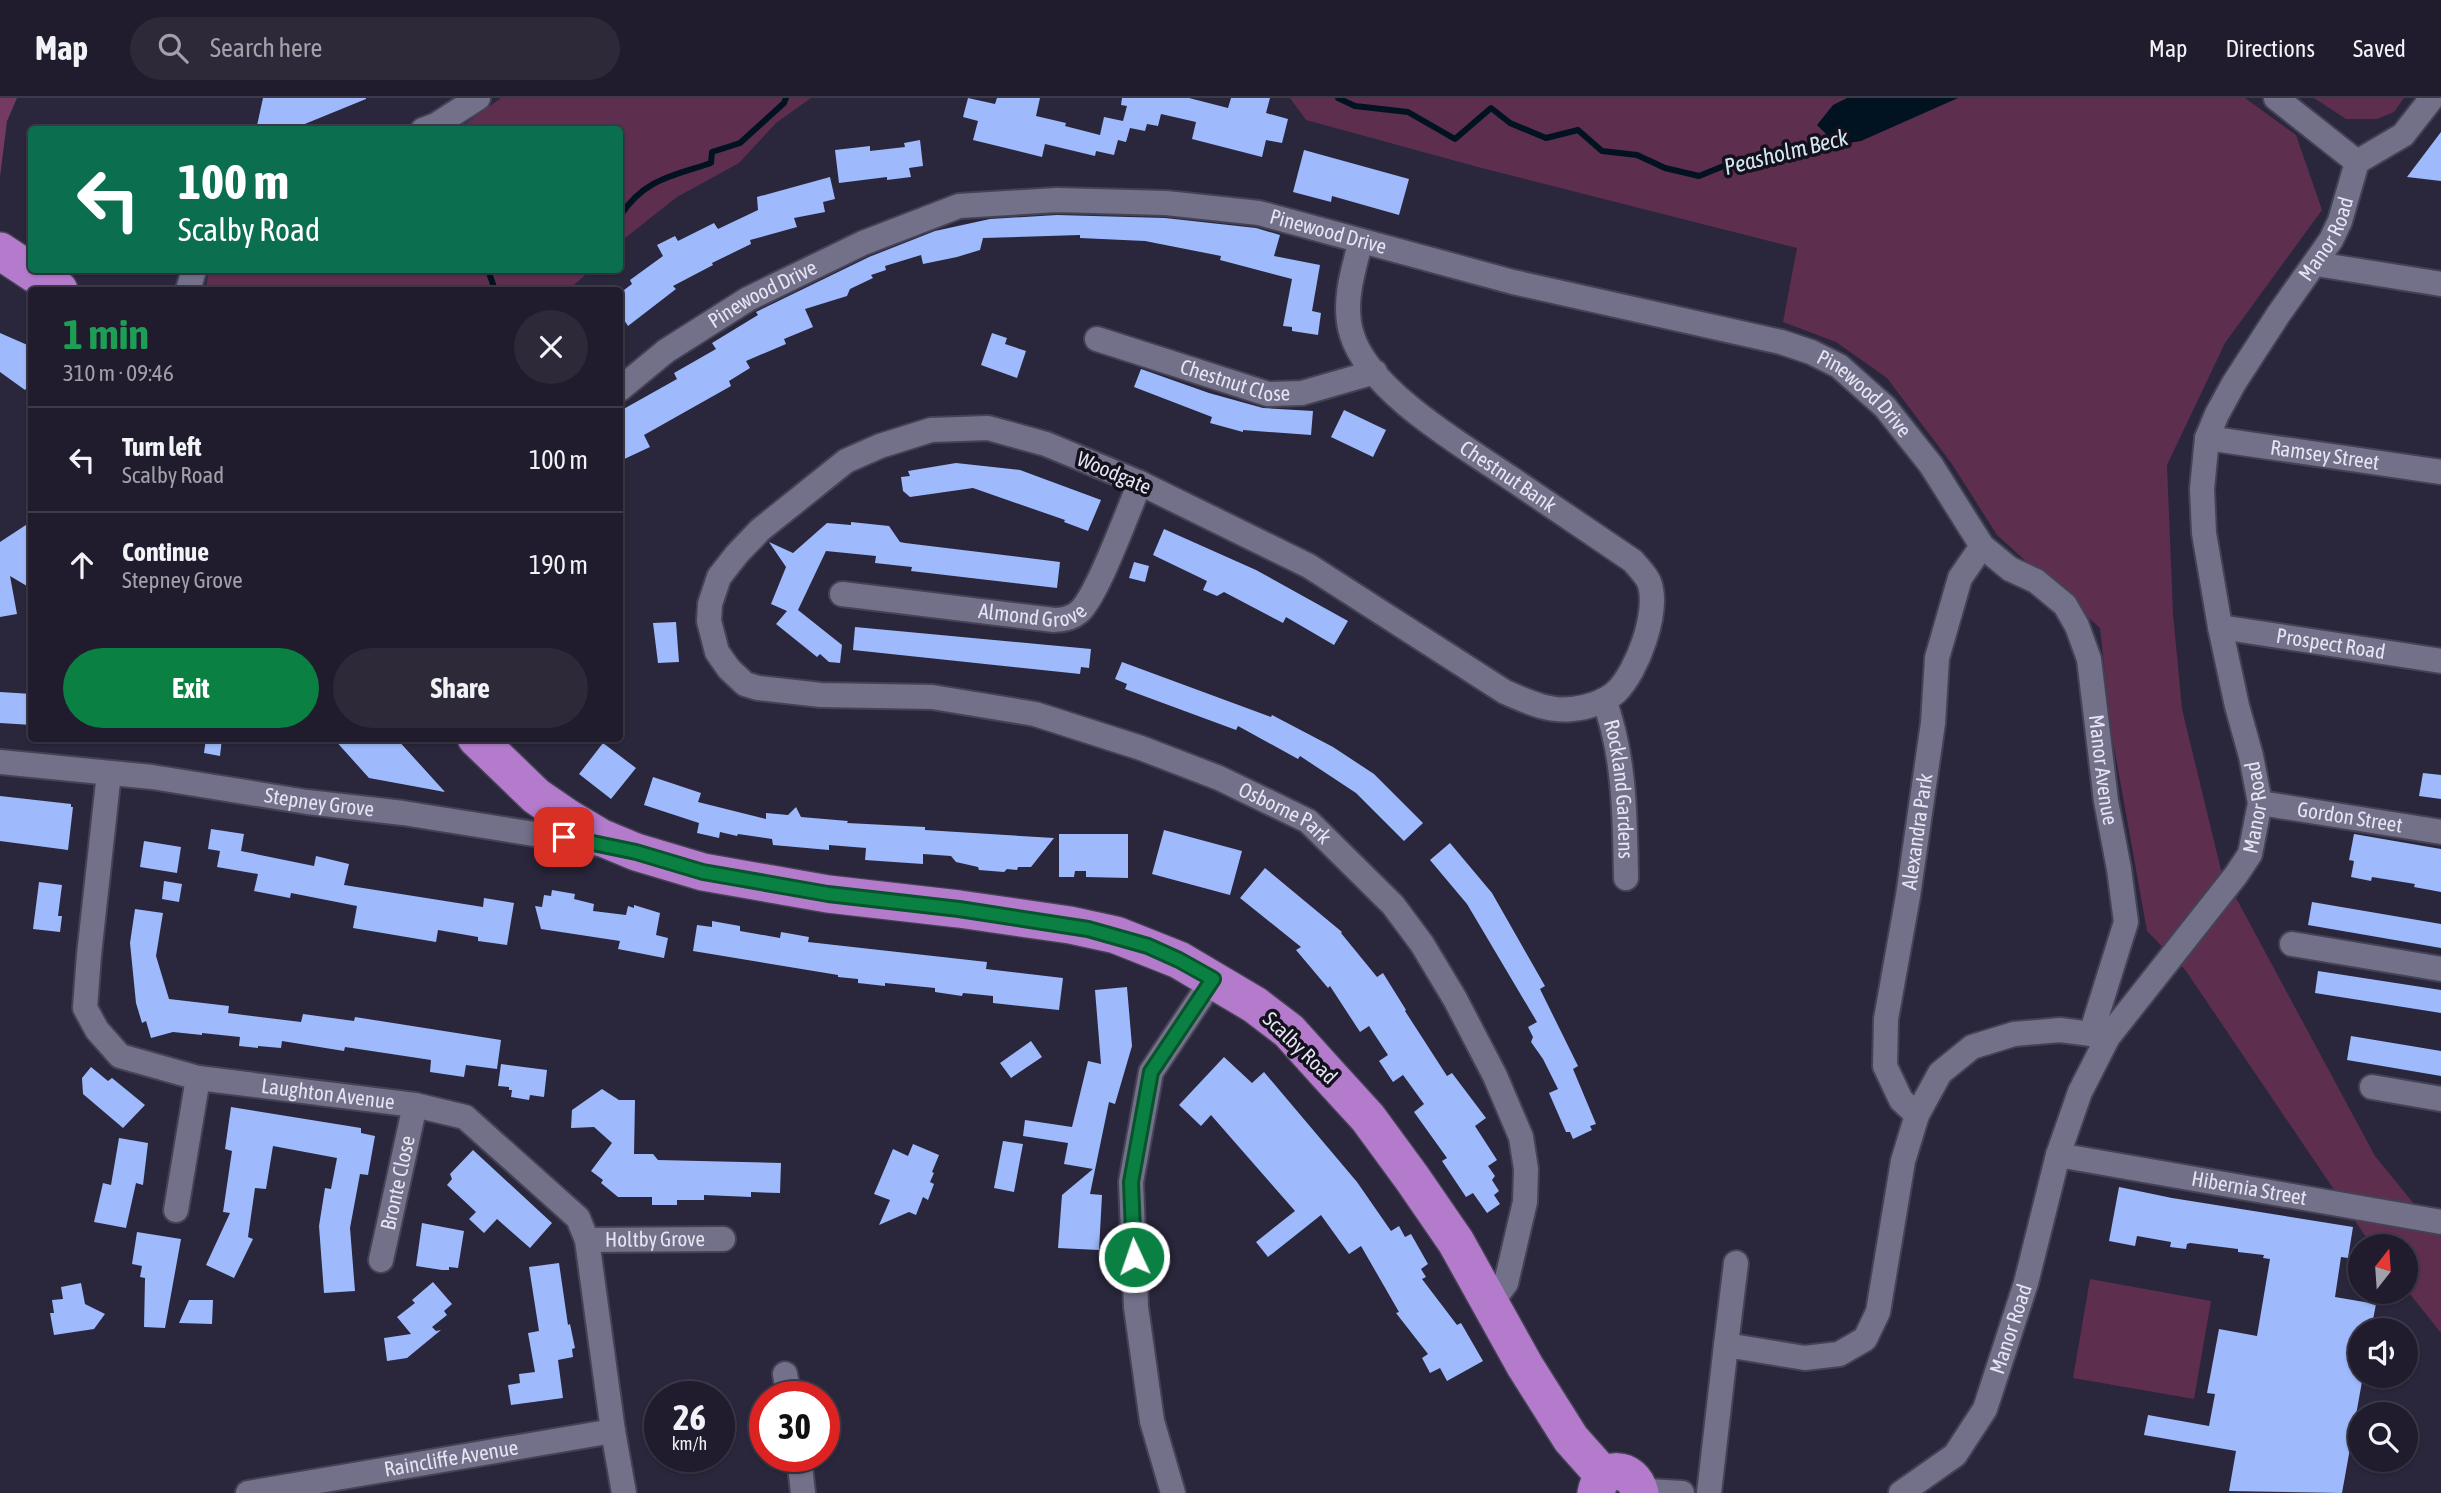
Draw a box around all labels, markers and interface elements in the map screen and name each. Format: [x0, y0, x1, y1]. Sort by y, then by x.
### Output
search box [130, 17, 620, 80]
text: Map [35, 29, 88, 67]
icon: search [154, 29, 192, 67]
text: Search here [210, 33, 322, 63]
text: Map [2149, 35, 2187, 62]
text: Directions [2225, 35, 2315, 62]
text: Saved [2353, 35, 2406, 62]
water label: Peasholm Beck [1721, 124, 1852, 180]
text: 100 m [178, 153, 289, 209]
icon: left [63, 154, 154, 245]
street label: Manor Road [2293, 194, 2357, 285]
street label: Pinewood Drive [1267, 204, 1389, 258]
text: Scalby Road [178, 211, 320, 248]
street label: Pinewood Drive [703, 254, 820, 332]
text: 1 min [63, 310, 149, 358]
button: close [514, 310, 588, 384]
street label: Pinewood Drive [1813, 344, 1917, 441]
street label: Chestnut Close [1178, 354, 1290, 405]
text: 310 m · 09:46 [63, 360, 174, 386]
text: Turn left [122, 432, 202, 462]
street label: Ramsey Street [2269, 434, 2381, 474]
street label: Chestnut Bank [1456, 435, 1561, 517]
icon: left [63, 441, 101, 479]
text: 100 m [529, 445, 588, 475]
street label: Woodgate [1074, 446, 1155, 498]
text: Scalby Road [122, 462, 224, 488]
text: Continue [122, 537, 209, 567]
icon: ahead [63, 546, 101, 584]
text: 190 m [529, 550, 588, 580]
text: Stepney Grove [122, 567, 243, 593]
street label: Almond Grove [977, 598, 1091, 631]
street label: Prospect Road [2275, 623, 2387, 663]
button: Exit [63, 648, 319, 728]
button: Share [333, 648, 588, 728]
street label: Manor Avenue [2085, 713, 2123, 827]
street label: Rockland Gardens [1600, 717, 1639, 859]
street label: Manor Road [2237, 760, 2271, 855]
street label: Alexandra Park [1896, 772, 1937, 891]
street label: Osborne Park [1235, 776, 1337, 848]
street label: Stepney Grove [263, 782, 375, 821]
street label: Gordon Street [2296, 796, 2404, 837]
pin [534, 807, 594, 867]
icon: arrive [545, 818, 583, 856]
street label: Scalby Road [1259, 1006, 1343, 1088]
street label: Laughton Avenue [260, 1073, 396, 1113]
street label: Bronte Close [375, 1133, 419, 1232]
street label: Hibernia Street [2190, 1166, 2309, 1209]
position arrow [1097, 1220, 1171, 1294]
street label: Holtby Grove [605, 1226, 705, 1251]
north arrow [2348, 1234, 2418, 1304]
map controls [2348, 1234, 2418, 1472]
street label: Manor Road [1984, 1281, 2036, 1377]
button: sound [2348, 1318, 2418, 1388]
speed limit sign: 30 [749, 1381, 840, 1472]
text: 26 [673, 1397, 706, 1437]
button: search [2348, 1402, 2418, 1472]
text: km/h [672, 1433, 707, 1454]
street label: Raincliffe Avenue [382, 1434, 520, 1481]

